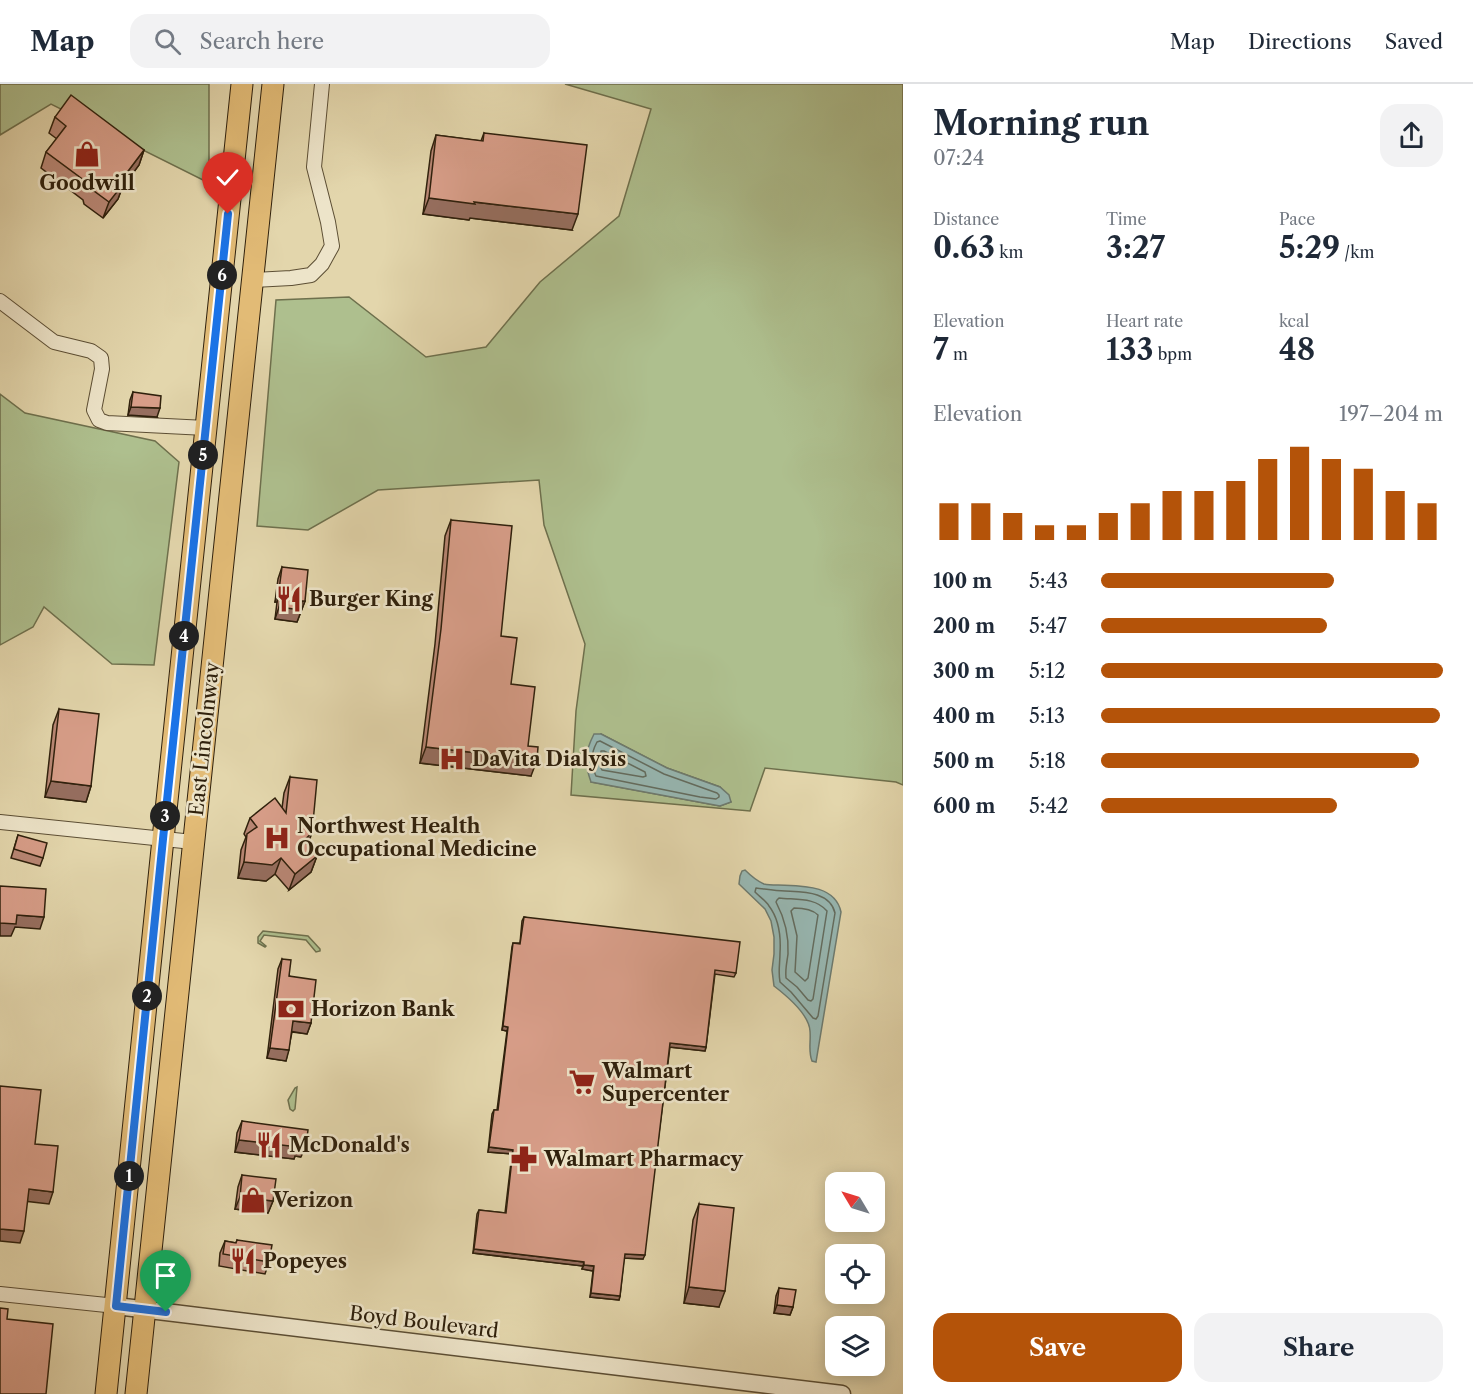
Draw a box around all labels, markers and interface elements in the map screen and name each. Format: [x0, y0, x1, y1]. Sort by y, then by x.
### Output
search box [130, 14, 550, 68]
text: Map [30, 24, 94, 58]
icon: search [151, 25, 184, 58]
text: Search here [199, 28, 324, 55]
text: Map [1170, 29, 1215, 54]
text: Directions [1248, 29, 1352, 54]
text: Saved [1385, 29, 1443, 54]
text: Morning run [933, 103, 1149, 144]
button: share [1380, 104, 1443, 167]
shop icon: Goodwill [72, 139, 102, 169]
text: 07:24 [933, 146, 984, 170]
pin [202, 152, 253, 214]
icon: check [211, 161, 244, 194]
place label: Goodwill [39, 171, 135, 195]
text: Distance [933, 209, 999, 229]
text: Time [1106, 209, 1146, 229]
text: Pace [1279, 209, 1315, 229]
text: 0.63 [933, 229, 995, 266]
text: 3:27 [1106, 229, 1165, 266]
text: 5:29 [1279, 229, 1340, 266]
text: km [995, 242, 1023, 262]
text: /km [1340, 242, 1374, 262]
pin: 6 [207, 260, 237, 290]
text: 6 [217, 265, 227, 285]
text: Elevation [933, 311, 1004, 331]
text: Heart rate [1106, 311, 1183, 331]
text: kcal [1279, 311, 1309, 331]
text: 7 [933, 331, 949, 368]
text: 133 [1106, 331, 1153, 368]
text: 48 [1279, 331, 1315, 368]
text: m [949, 344, 968, 364]
text: bpm [1153, 344, 1192, 364]
text: Elevation [933, 402, 1022, 426]
text: 197–204 m [1339, 402, 1443, 426]
pin: 5 [188, 440, 218, 470]
text: 5 [199, 445, 207, 465]
text: 100 m [933, 569, 992, 593]
text: 5:43 [1029, 569, 1068, 593]
restaurant icon: Burger King [274, 584, 304, 614]
place label: Burger King [309, 587, 434, 611]
text: 200 m [933, 614, 995, 638]
text: 5:47 [1029, 614, 1067, 638]
pin: 4 [169, 621, 199, 651]
text: 4 [179, 626, 189, 646]
text: 300 m [933, 659, 995, 683]
text: 5:12 [1029, 659, 1065, 683]
street label: East Lincolnway [184, 660, 224, 817]
text: 400 m [933, 704, 995, 728]
text: 5:13 [1029, 704, 1065, 728]
hospital icon: DaVita Dialysis [437, 744, 467, 774]
place label: DaVita Dialysis [472, 747, 626, 771]
text: 500 m [933, 749, 994, 773]
text: 5:18 [1029, 749, 1066, 773]
text: 600 m [933, 794, 995, 818]
text: 5:42 [1029, 794, 1069, 818]
pin: 3 [150, 801, 180, 831]
text: 3 [160, 806, 170, 826]
place label: Northwest Health Occupational Medicine [297, 814, 537, 861]
hospital icon: Northwest Health Occupational Medicine [262, 823, 292, 853]
pin: 2 [132, 981, 162, 1011]
text: 2 [142, 986, 152, 1006]
bank icon: Horizon Bank [276, 994, 306, 1024]
place label: Horizon Bank [311, 997, 455, 1021]
place label: Walmart Supercenter [601, 1059, 730, 1106]
supermarket icon: Walmart Supercenter [567, 1067, 597, 1097]
restaurant icon: McDonald's [254, 1130, 284, 1160]
place label: McDonald's [289, 1133, 410, 1157]
pharmacy icon: Walmart Pharmacy [509, 1144, 539, 1174]
place label: Walmart Pharmacy [543, 1147, 743, 1171]
pin: 1 [114, 1161, 144, 1191]
text: 1 [125, 1166, 133, 1186]
north arrow [825, 1172, 885, 1232]
map controls [825, 1172, 885, 1376]
shop icon: Verizon [238, 1185, 268, 1215]
place label: Verizon [272, 1188, 353, 1212]
button: locate [825, 1244, 885, 1304]
restaurant icon: Popeyes [228, 1246, 258, 1276]
place label: Popeyes [263, 1249, 347, 1273]
pin [140, 1250, 191, 1312]
icon: arrive [149, 1259, 182, 1292]
street label: Boyd Boulevard [348, 1301, 500, 1343]
button: Save [933, 1313, 1182, 1382]
button: Share [1194, 1313, 1443, 1382]
button: layers [825, 1316, 885, 1376]

